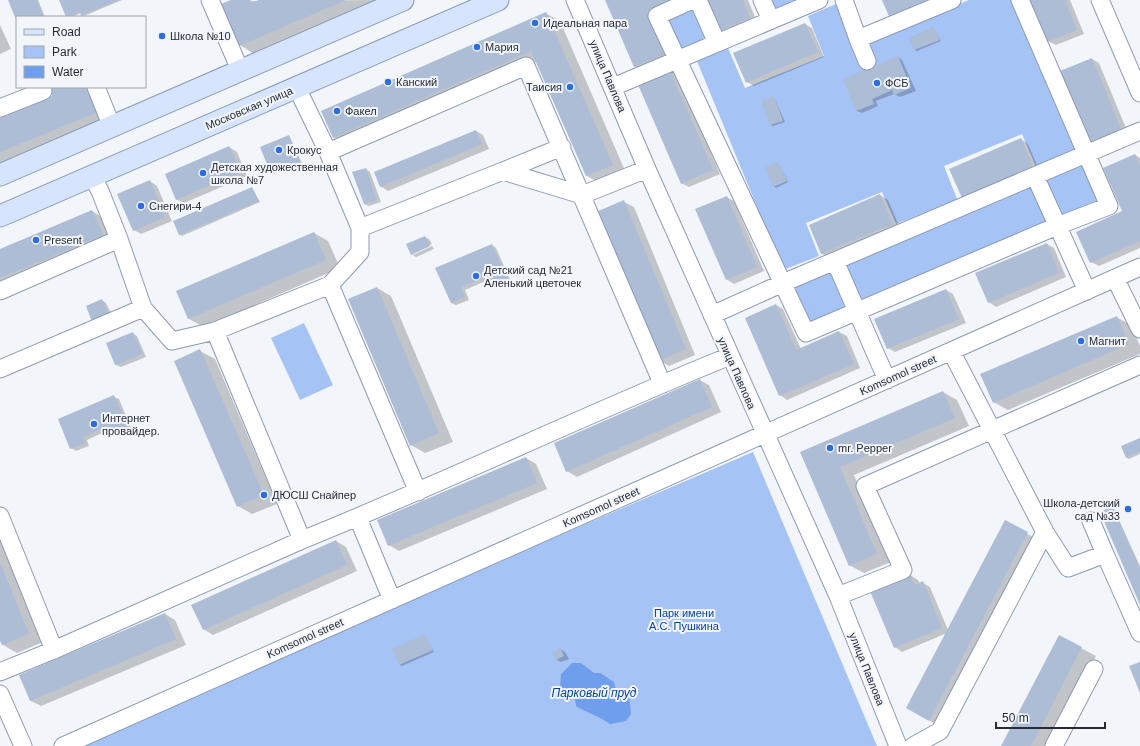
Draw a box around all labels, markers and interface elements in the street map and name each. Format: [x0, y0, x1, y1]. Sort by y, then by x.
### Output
legend [16, 16, 146, 88]
place label: Идеальная пара [543, 17, 628, 29]
marker: Идеальная пара [530, 18, 540, 28]
text: Road [52, 25, 81, 39]
place label: Школа №10 [170, 30, 231, 42]
marker: Школа №10 [157, 31, 167, 41]
street label: улица Павлова [587, 38, 629, 115]
place label: Мария [485, 41, 519, 53]
marker: Мария [472, 42, 482, 52]
text: Park [52, 45, 78, 59]
text: Water [52, 65, 84, 79]
place label: Канский [396, 76, 437, 88]
marker: Канский [383, 77, 393, 87]
place label: ФСБ [885, 77, 909, 89]
marker: ФСБ [872, 78, 882, 88]
place label: Таисия [526, 81, 562, 93]
marker: Таисия [565, 82, 575, 92]
street label: Московская улица [204, 84, 295, 132]
place label: Факел [345, 105, 377, 117]
marker: Факел [332, 106, 342, 116]
place label: Крокус [287, 144, 322, 156]
marker: Крокус [274, 145, 284, 155]
place label: Детская художественная школа №7 [211, 161, 338, 186]
marker: Детская художественная школа №7 [198, 168, 208, 178]
place label: Снегири-4 [149, 200, 201, 212]
marker: Снегири-4 [136, 201, 146, 211]
place label: Present [44, 234, 82, 246]
marker: Present [31, 235, 41, 245]
place label: Детский сад №21 Аленький цветочек [484, 264, 581, 289]
marker: Детский сад №21 Аленький цветочек [471, 271, 481, 281]
street label: улица Павлова [716, 335, 759, 412]
place label: Магнит [1089, 335, 1126, 347]
marker: Магнит [1076, 336, 1086, 346]
street label: Komsomol street [858, 353, 938, 397]
place label: Интернет провайдер. [102, 412, 160, 437]
marker: Интернет провайдер. [89, 419, 99, 429]
place label: mr. Pepper [838, 442, 892, 454]
marker: mr. Pepper [825, 443, 835, 453]
street label: Komsomol street [561, 485, 641, 529]
place label: ДЮСШ Снайпер [272, 489, 356, 501]
marker: ДЮСШ Снайпер [259, 490, 269, 500]
place label: Школа-детский сад №33 [1043, 497, 1120, 522]
marker: Школа-детский сад №33 [1123, 504, 1133, 514]
park label: Парк имени А.С. Пушкина [649, 607, 720, 632]
street label: Komsomol street [265, 616, 345, 660]
street label: улица Павлова [847, 631, 887, 708]
water label: Парковый пруд [552, 686, 637, 700]
scale bar [996, 704, 1105, 730]
text: 50 m [1002, 711, 1029, 725]

